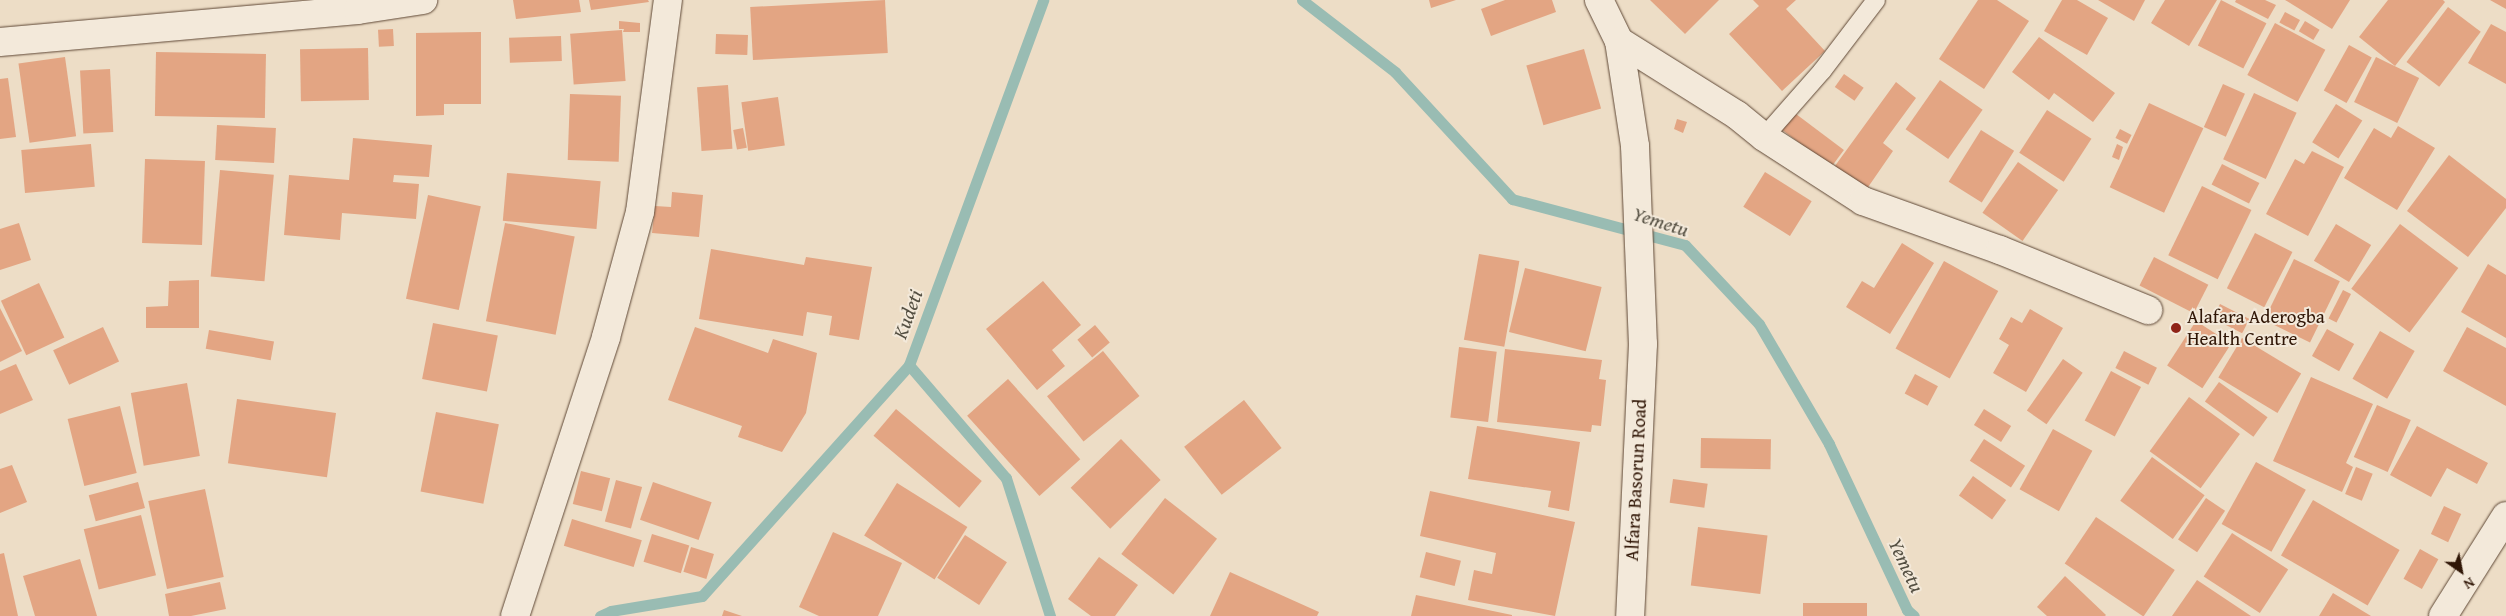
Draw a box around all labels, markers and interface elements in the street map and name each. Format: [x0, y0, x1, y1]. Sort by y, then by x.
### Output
water label: Yemetu [1630, 201, 1692, 241]
water label: Kudeti [887, 286, 927, 342]
place label: Alafara Aderogba Health Centre [2187, 306, 2325, 350]
marker: Alafara Aderogba Health Centre [2169, 321, 2183, 335]
street label: Alfara Basorun Road [1620, 398, 1652, 562]
water label: Yemetu [1884, 534, 1930, 596]
north arrow [2436, 546, 2486, 596]
text: N [2460, 573, 2479, 595]

